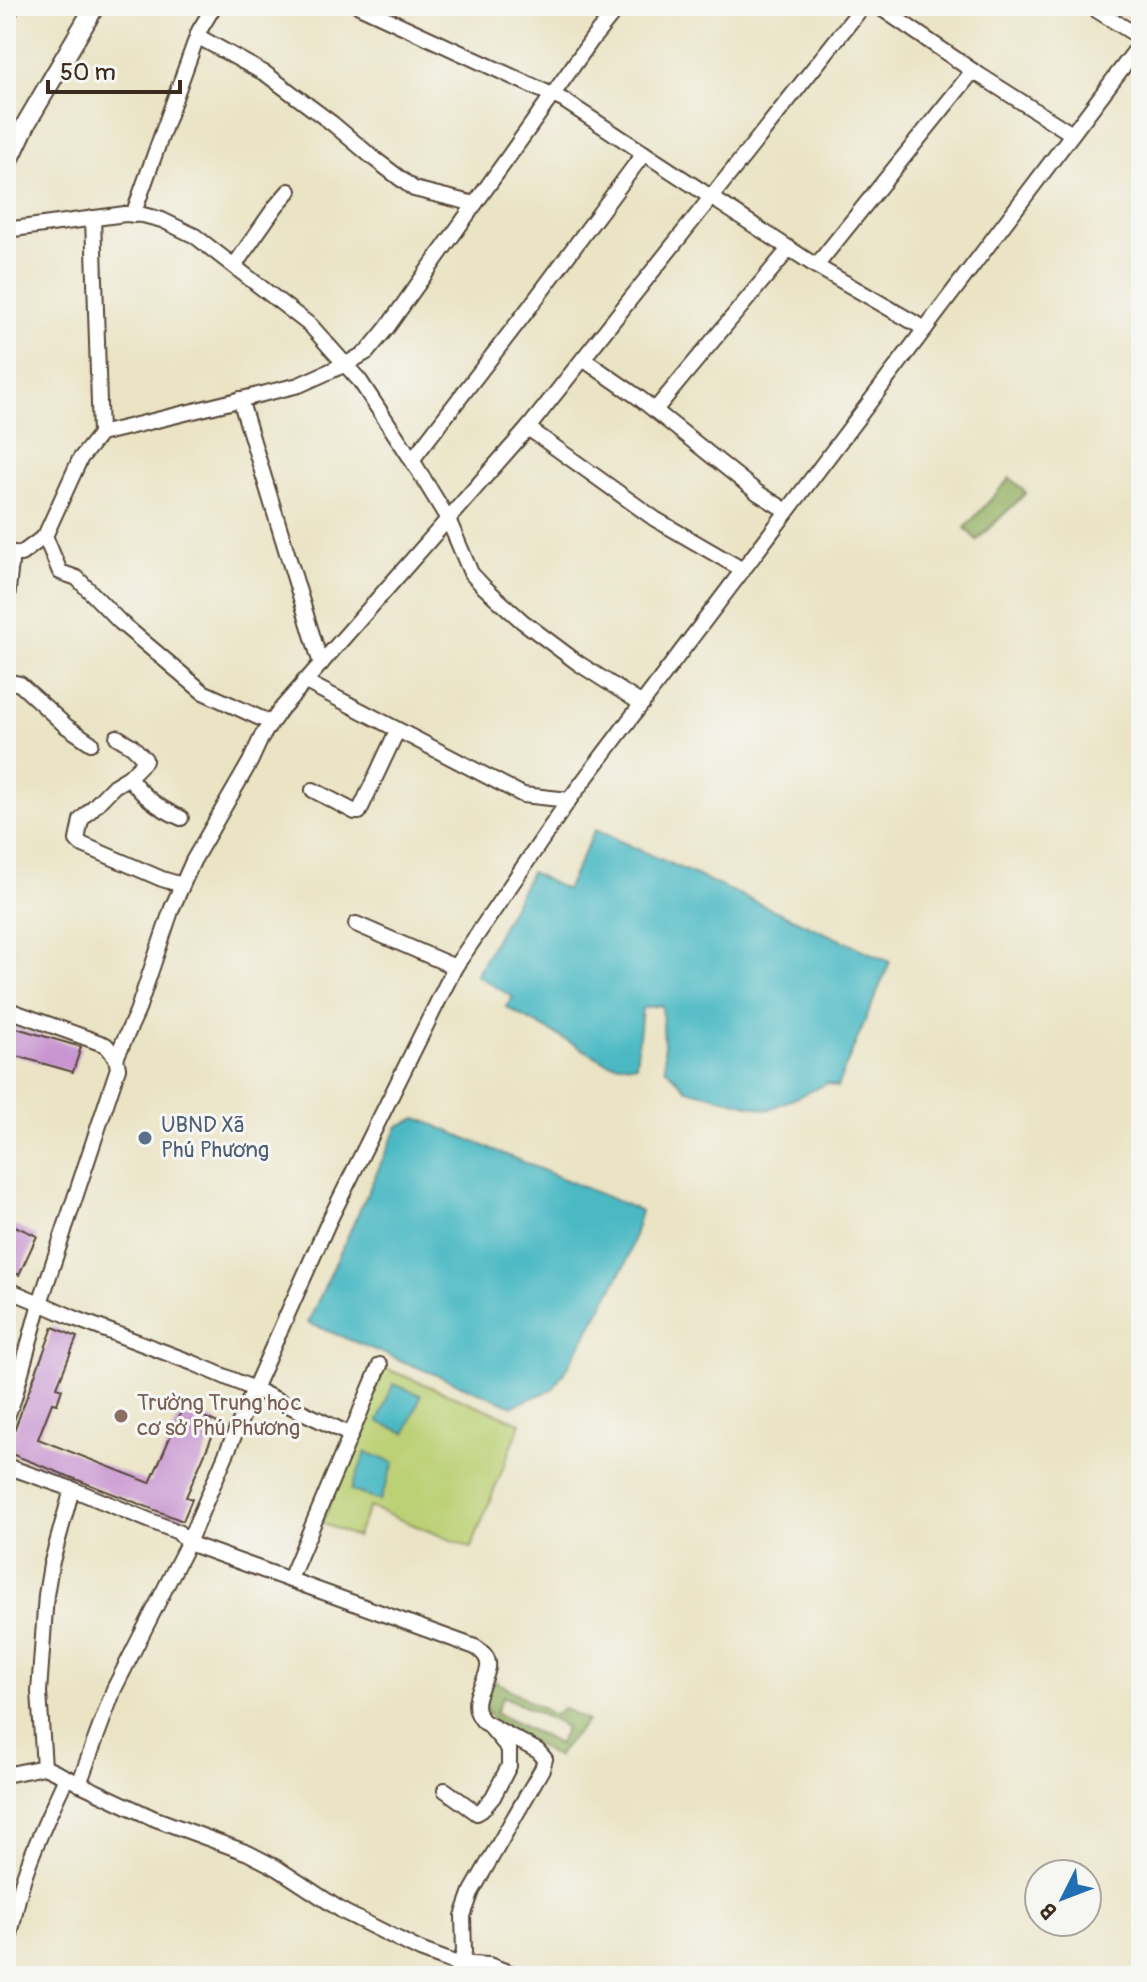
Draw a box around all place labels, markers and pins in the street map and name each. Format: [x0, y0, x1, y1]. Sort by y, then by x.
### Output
place label: UBND Xã Phú Phương [161, 1111, 269, 1164]
marker: UBND Xã Phú Phương [136, 1129, 154, 1147]
place label: Trường Trung học cơ sở Phú Phương [137, 1389, 302, 1442]
marker: Trường Trung học cơ sở Phú Phương [112, 1407, 130, 1425]

